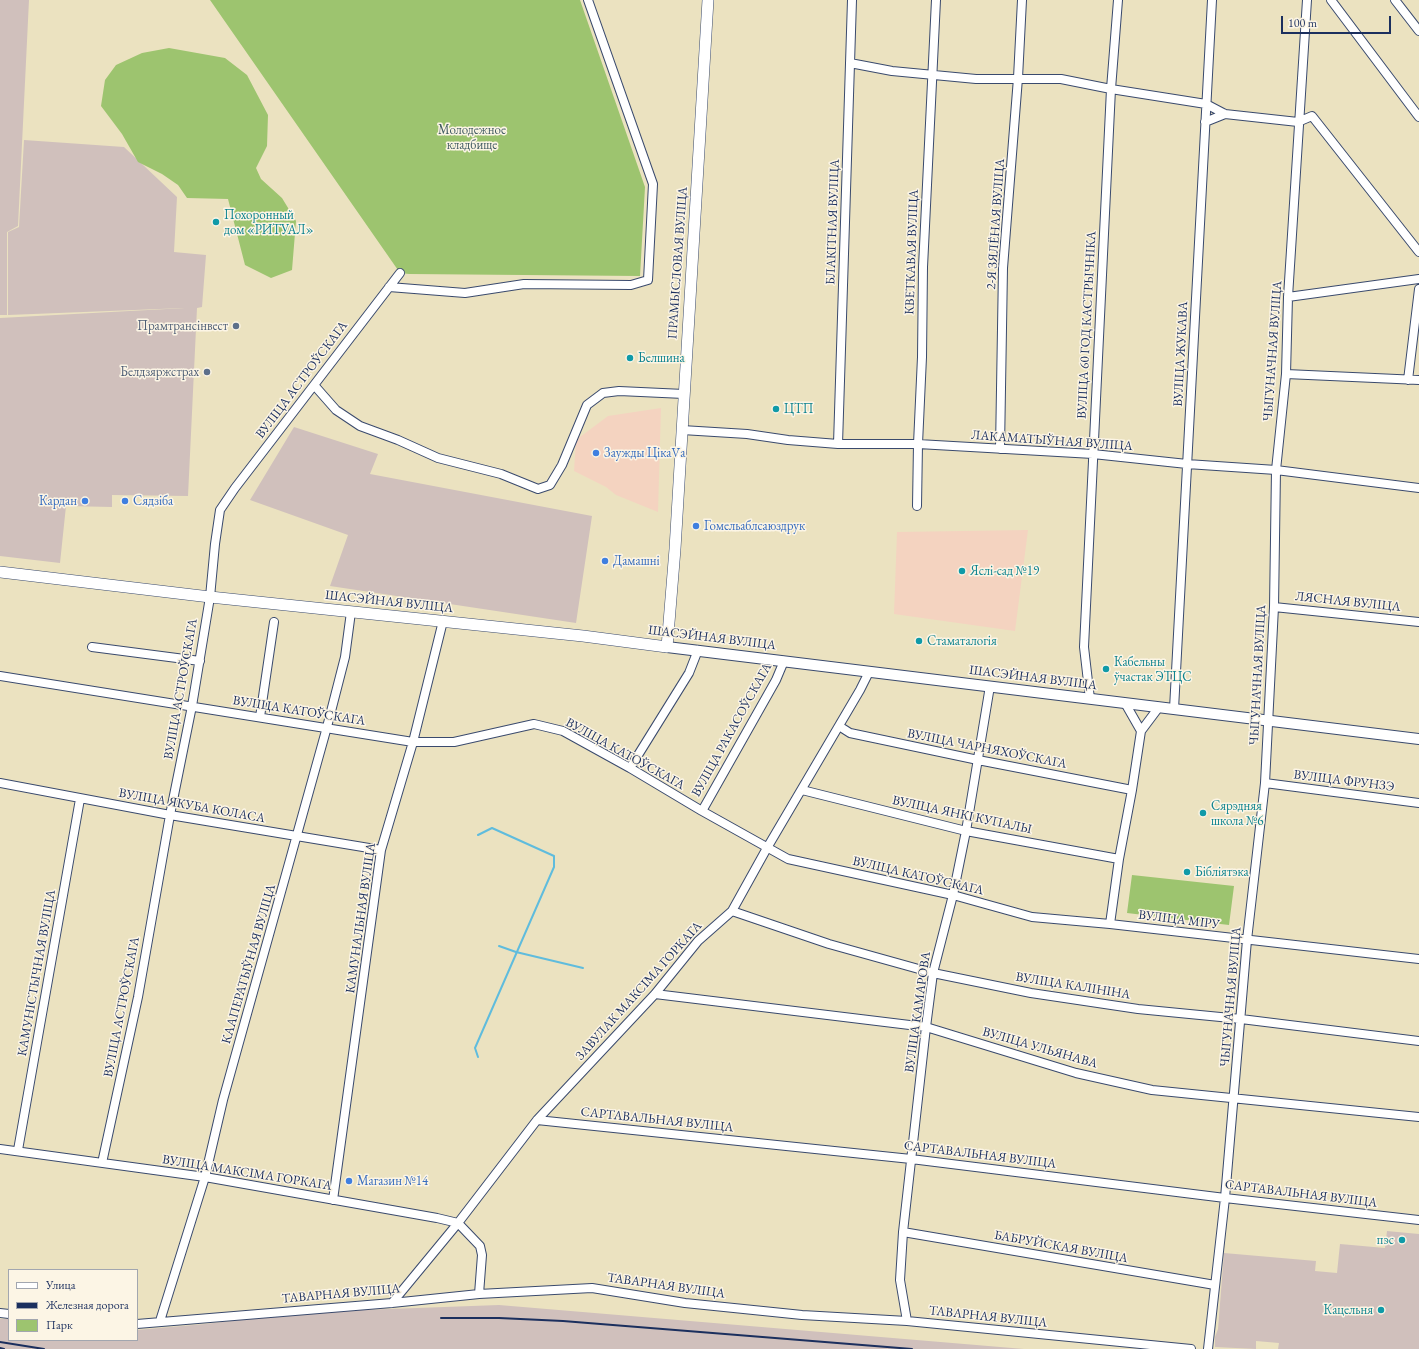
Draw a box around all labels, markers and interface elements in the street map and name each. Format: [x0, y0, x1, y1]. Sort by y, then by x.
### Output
scale bar [1283, 8, 1393, 34]
text: 100 m [1288, 15, 1317, 31]
park label: Молодежное кладбище [438, 122, 506, 153]
street label: 2-Я ЗЯЛЁНАЯ ВУЛІЦА [984, 158, 1008, 290]
street label: БЛАКІТНАЯ ВУЛІЦА [823, 159, 843, 285]
street label: ПРАМЫСЛОВАЯ ВУЛІЦА [665, 186, 691, 340]
street label: КВЕТКАВАЯ ВУЛІЦА [902, 189, 922, 315]
place label: Похоронный дом «РИТУАЛ» [224, 207, 314, 238]
marker: Похоронный дом «РИТУАЛ» [211, 217, 221, 227]
street label: ВУЛІЦА 60 ГОД КАСТРЫЧНІКА [1074, 231, 1100, 419]
street label: ЧЫГУНАЧНАЯ ВУЛІЦА [1260, 280, 1286, 422]
street label: ВУЛІЦА ЖУКАВА [1170, 301, 1192, 407]
place label: Прамтрансінвест [137, 318, 228, 334]
street label: ВУЛІЦА АСТРОЎСКАГА [253, 318, 351, 442]
marker: Прамтрансінвест [231, 321, 241, 331]
place label: Белшина [638, 350, 685, 366]
marker: Белшина [625, 353, 635, 363]
place label: Белдзяржстрах [120, 364, 199, 380]
marker: Белдзяржстрах [202, 367, 212, 377]
place label: ЦТП [784, 401, 814, 417]
marker: ЦТП [771, 404, 781, 414]
street label: ЛАКАМАТЫЎНАЯ ВУЛІЦА [971, 428, 1133, 454]
place label: Заужды ЦікаVа [604, 445, 685, 461]
marker: Заужды ЦікаVа [591, 448, 601, 458]
place label: Кардан [39, 493, 77, 509]
place label: Сядзіба [133, 493, 173, 509]
marker: Кардан [80, 496, 90, 506]
marker: Сядзіба [120, 496, 130, 506]
place label: Гомельаблсаюздрук [704, 518, 805, 534]
marker: Гомельаблсаюздрук [691, 521, 701, 531]
place label: Дамашні [613, 553, 660, 569]
marker: Дамашні [600, 556, 610, 566]
place label: Яслі-сад №19 [970, 563, 1039, 579]
marker: Яслі-сад №19 [957, 566, 967, 576]
street label: ШАСЭЙНАЯ ВУЛІЦА [324, 588, 454, 616]
street label: ЛЯСНАЯ ВУЛІЦА [1295, 589, 1401, 615]
street label: ЧЫГУНАЧНАЯ ВУЛІЦА [1247, 604, 1269, 746]
street label: ВУЛІЦА АСТРОЎСКАГА [161, 617, 201, 761]
street label: ШАСЭЙНАЯ ВУЛІЦА [647, 622, 777, 654]
place label: Стаматалогія [927, 633, 997, 649]
marker: Стаматалогія [914, 636, 924, 646]
place label: Кабельны ўчастак ЭТЦС [1114, 654, 1192, 685]
street label: ВУЛІЦА РАКАСОЎСКАГА [689, 660, 775, 800]
street label: ШАСЭЙНАЯ ВУЛІЦА [968, 662, 1098, 694]
marker: Кабельны ўчастак ЭТЦС [1101, 664, 1111, 674]
street label: ВУЛІЦА КАТОЎСКАГА [232, 693, 366, 729]
street label: ВУЛІЦА КАТОЎСКАГА [563, 715, 687, 793]
street label: ВУЛІЦА ЧАРНЯХОЎСКАГА [906, 726, 1068, 772]
street label: ВУЛІЦА ФРУНЗЭ [1293, 767, 1395, 795]
street label: ВУЛІЦА ЯКУБА КОЛАСА [118, 785, 266, 827]
street label: ВУЛІЦА ЯНКІ КУПАЛЫ [891, 793, 1033, 837]
place label: Сярэдняя школа №6 [1211, 798, 1264, 829]
marker: Сярэдняя школа №6 [1198, 808, 1208, 818]
street label: КАМУНАЛЬНАЯ ВУЛІЦА [343, 842, 379, 994]
street label: ВУЛІЦА КАТОЎСКАГА [851, 853, 985, 899]
place label: Бібліятэка [1195, 864, 1249, 880]
marker: Бібліятэка [1182, 867, 1192, 877]
street label: КААПЕРАТЫЎНАЯ ВУЛІЦА [219, 882, 279, 1046]
street label: КАМУНІСТЫЧНАЯ ВУЛІЦА [15, 888, 59, 1058]
street label: ВУЛІЦА МІРУ [1137, 907, 1221, 933]
street label: ЗАВУЛАК МАКСІМА ГОРКАГА [573, 918, 705, 1064]
street label: ЧЫГУНАЧНАЯ ВУЛІЦА [1217, 926, 1245, 1068]
street label: ВУЛІЦА АСТРОЎСКАГА [101, 935, 143, 1079]
street label: ВУЛІЦА КАМАРОВА [902, 950, 934, 1074]
street label: ВУЛІЦА КАЛІНІНА [1015, 969, 1131, 1003]
street label: ВУЛІЦА УЛЬЯНАВА [981, 1024, 1099, 1072]
street label: САРТАВАЛЬНАЯ ВУЛІЦА [580, 1104, 734, 1136]
street label: САРТАВАЛЬНАЯ ВУЛІЦА [903, 1138, 1057, 1172]
street label: ВУЛІЦА МАКСІМА ГОРКАГА [161, 1152, 333, 1194]
place label: Магазин №14 [357, 1173, 428, 1189]
marker: Магазин №14 [344, 1176, 354, 1186]
street label: САРТАВАЛЬНАЯ ВУЛІЦА [1224, 1177, 1378, 1211]
street label: БАБРУЙСКАЯ ВУЛІЦА [993, 1228, 1129, 1266]
place label: пэс [1377, 1232, 1394, 1248]
marker: пэс [1397, 1235, 1407, 1245]
legend [8, 1269, 138, 1341]
street label: ТАВАРНАЯ ВУЛІЦА [606, 1270, 726, 1302]
text: Улица [46, 1277, 76, 1293]
street label: ТАВАРНАЯ ВУЛІЦА [281, 1281, 401, 1307]
text: Железная дорога [46, 1297, 129, 1313]
place label: Кацельня [1324, 1302, 1373, 1318]
street label: ТАВАРНАЯ ВУЛІЦА [928, 1303, 1048, 1331]
marker: Кацельня [1376, 1305, 1386, 1315]
text: Парк [46, 1317, 73, 1333]

